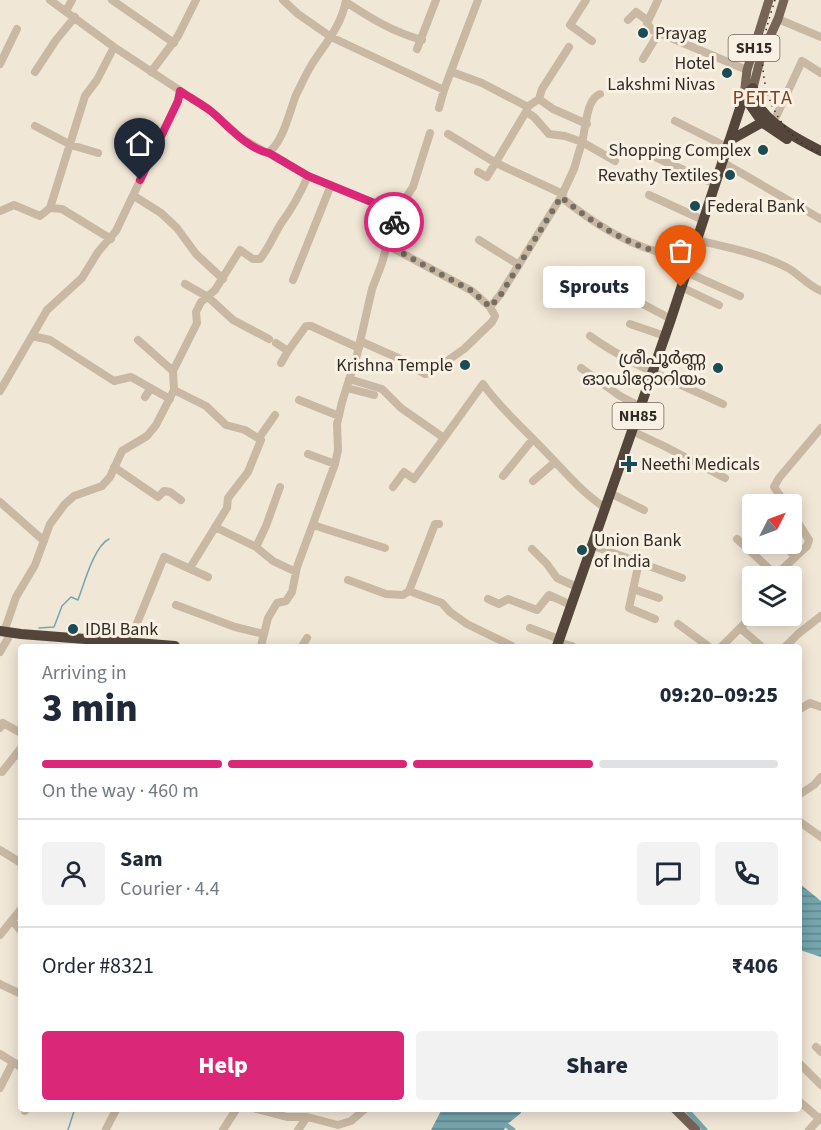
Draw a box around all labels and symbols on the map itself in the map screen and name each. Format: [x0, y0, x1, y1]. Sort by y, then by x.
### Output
place label: Prayag [655, 21, 706, 46]
marker: Prayag [636, 26, 650, 40]
road number: SH15 [728, 35, 780, 61]
place label: Hotel Lakshmi Nivas [607, 51, 715, 97]
marker: Hotel Lakshmi Nivas [720, 66, 734, 80]
district label: PETTA [733, 84, 793, 112]
pin [114, 118, 165, 180]
place label: Shopping Complex [609, 138, 751, 163]
marker: Shopping Complex [756, 143, 770, 157]
place label: Revathy Textiles [598, 163, 718, 188]
marker: Revathy Textiles [723, 168, 737, 182]
courier [364, 192, 424, 252]
place label: Federal Bank [707, 194, 805, 219]
marker: Federal Bank [688, 199, 702, 213]
pin [655, 225, 706, 287]
callout: Sprouts [543, 266, 645, 308]
place label: ശ്രീപൂർണ്ണ ഓഡിറ്റോറിയം [582, 346, 706, 392]
place label: Krishna Temple [336, 353, 453, 378]
marker: Krishna Temple [458, 358, 472, 372]
marker: ശ്രീപൂർണ്ണ ഓഡിറ്റോറിയം [711, 361, 725, 375]
road number: NH85 [612, 403, 664, 429]
place label: Neethi Medicals [641, 452, 760, 477]
marker: Neethi Medicals [622, 457, 636, 471]
north arrow [742, 494, 802, 554]
place label: Union Bank of India [594, 528, 682, 574]
marker: Union Bank of India [575, 543, 589, 557]
place label: IDBI Bank [85, 617, 158, 642]
marker: IDBI Bank [66, 622, 80, 636]

